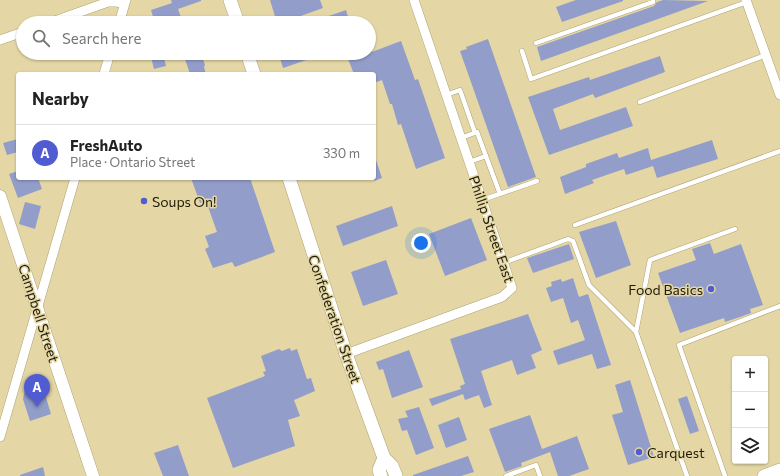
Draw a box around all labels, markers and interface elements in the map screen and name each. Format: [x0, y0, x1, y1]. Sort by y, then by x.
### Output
search box [16, 16, 376, 60]
icon: search [30, 27, 52, 49]
text: Search here [62, 29, 141, 47]
text: Nearby [32, 88, 89, 109]
text: FreshAuto [70, 136, 143, 154]
text: A [40, 145, 50, 161]
text: 330 m [323, 145, 360, 161]
text: Place · Ontario Street [70, 154, 195, 170]
street label: Phillip Street East [466, 173, 518, 285]
place label: Soups On! [152, 193, 216, 210]
marker: Soups On! [139, 196, 149, 206]
your location [411, 233, 431, 253]
street label: Confederation Street [305, 253, 365, 386]
street label: Campbell Street [15, 262, 63, 365]
place label: Food Basics [628, 281, 703, 298]
marker: Food Basics [706, 284, 716, 294]
map controls [732, 356, 768, 464]
button: + [732, 356, 768, 392]
pin: A [24, 374, 50, 407]
button: − [732, 392, 768, 428]
button: layers [732, 428, 768, 464]
place label: Carquest [647, 444, 705, 461]
marker: Carquest [634, 447, 644, 457]

